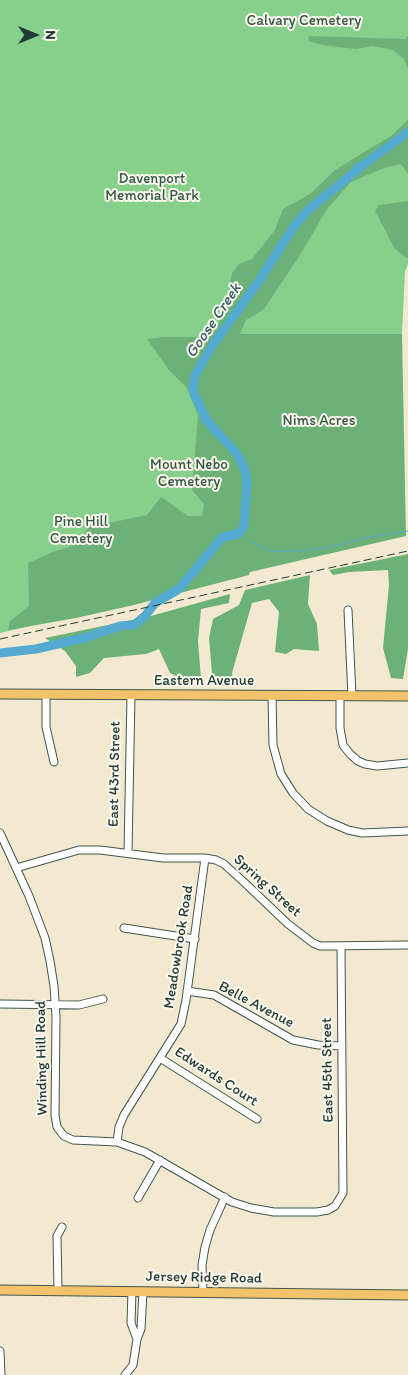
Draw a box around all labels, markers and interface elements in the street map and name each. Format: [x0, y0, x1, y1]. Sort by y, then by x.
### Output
north arrow [10, 10, 60, 60]
park label: Calvary Cemetery [247, 12, 361, 30]
text: N [42, 30, 59, 40]
park label: Davenport Memorial Park [105, 170, 199, 205]
water label: Goose Creek [182, 280, 246, 362]
park label: Nims Acres [283, 412, 355, 430]
park label: Mount Nebo Cemetery [150, 456, 228, 491]
park label: Pine Hill Cemetery [50, 513, 112, 548]
street label: Eastern Avenue [154, 672, 254, 690]
street label: East 43rd Street [105, 721, 125, 827]
street label: Spring Street [229, 851, 305, 921]
street label: Meadowbrook Road [160, 884, 198, 1010]
street label: Belle Avenue [215, 978, 297, 1032]
street label: Winding Hill Road [32, 1000, 52, 1116]
street label: East 45th Street [318, 1017, 338, 1123]
street label: Edwards Court [171, 1043, 261, 1111]
street label: Jersey Ridge Road [146, 1268, 262, 1288]

